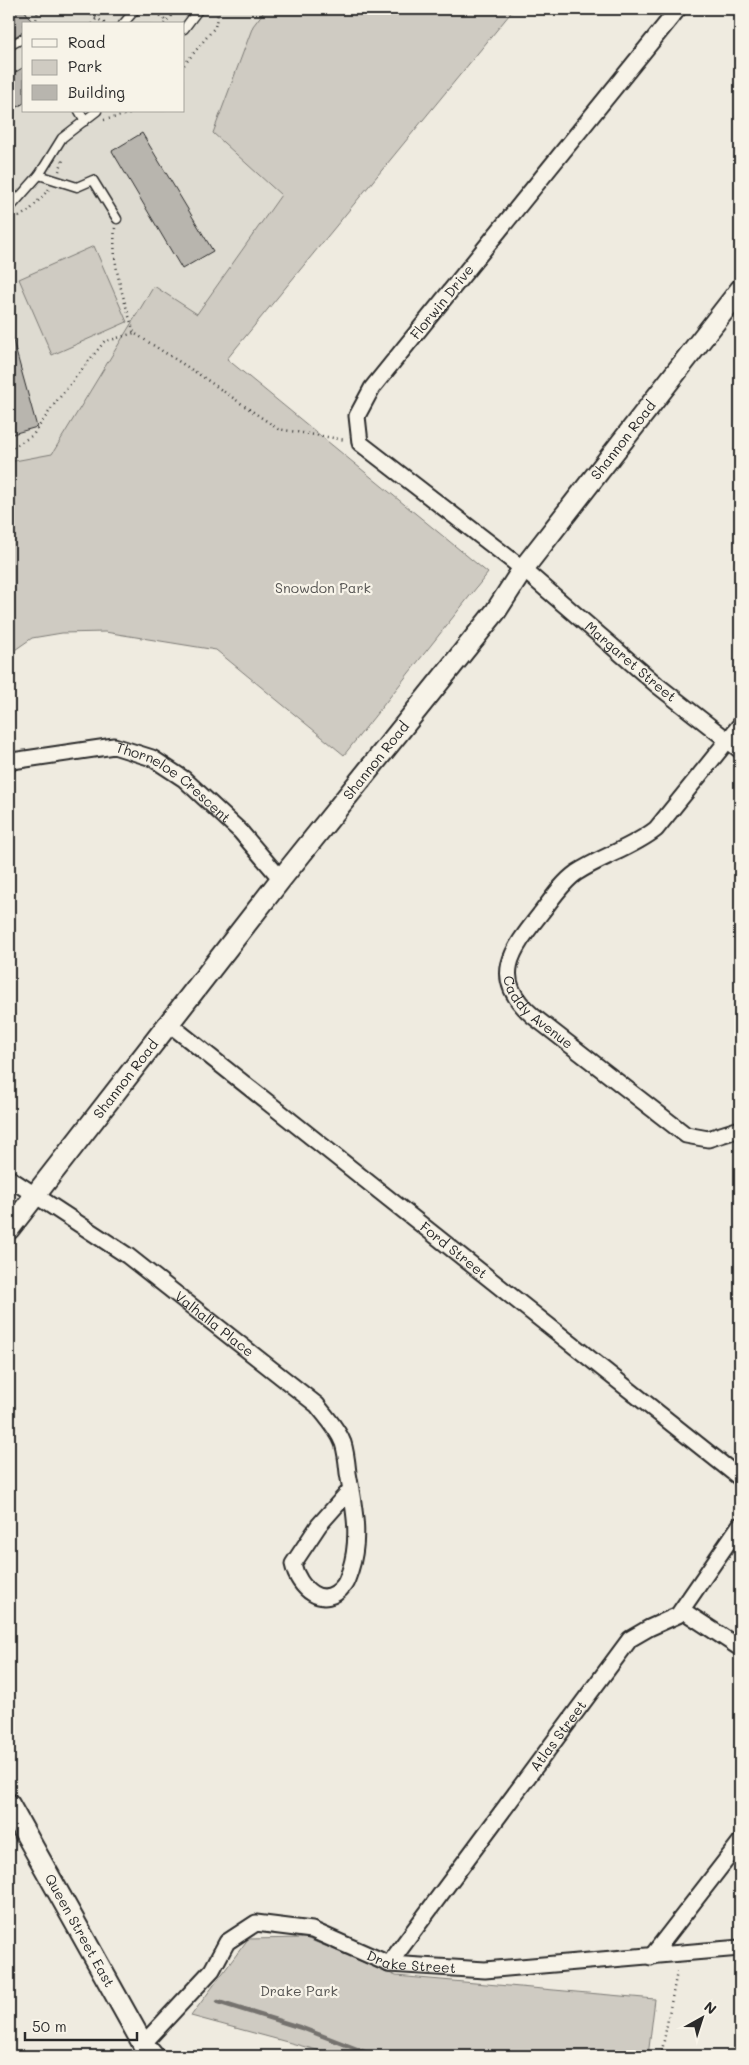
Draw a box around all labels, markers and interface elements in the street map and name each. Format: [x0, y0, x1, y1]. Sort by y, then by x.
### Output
legend [22, 22, 185, 112]
text: Road [68, 32, 105, 52]
text: Park [68, 56, 102, 76]
text: Building [68, 82, 125, 102]
street label: Florwin Drive [406, 260, 478, 343]
street label: Shannon Road [586, 396, 660, 483]
park label: Snowdon Park [275, 578, 371, 597]
street label: Margaret Street [581, 617, 681, 706]
street label: Shannon Road [338, 717, 413, 804]
street label: Thorneloe Crescent [114, 737, 235, 827]
street label: Caddy Avenue [499, 974, 577, 1053]
street label: Shannon Road [88, 1035, 162, 1122]
street label: Ford Street [416, 1217, 492, 1283]
street label: Valhalla Place [171, 1286, 258, 1361]
street label: Atlas Street [525, 1696, 590, 1775]
street label: Queen Street East [41, 1870, 119, 1990]
street label: Drake Street [364, 1945, 457, 1977]
park label: Drake Park [260, 1981, 338, 2000]
north arrow [676, 1992, 726, 2042]
text: N [700, 1997, 721, 2018]
scale bar [25, 2010, 138, 2042]
text: 50 m [32, 2016, 67, 2036]

